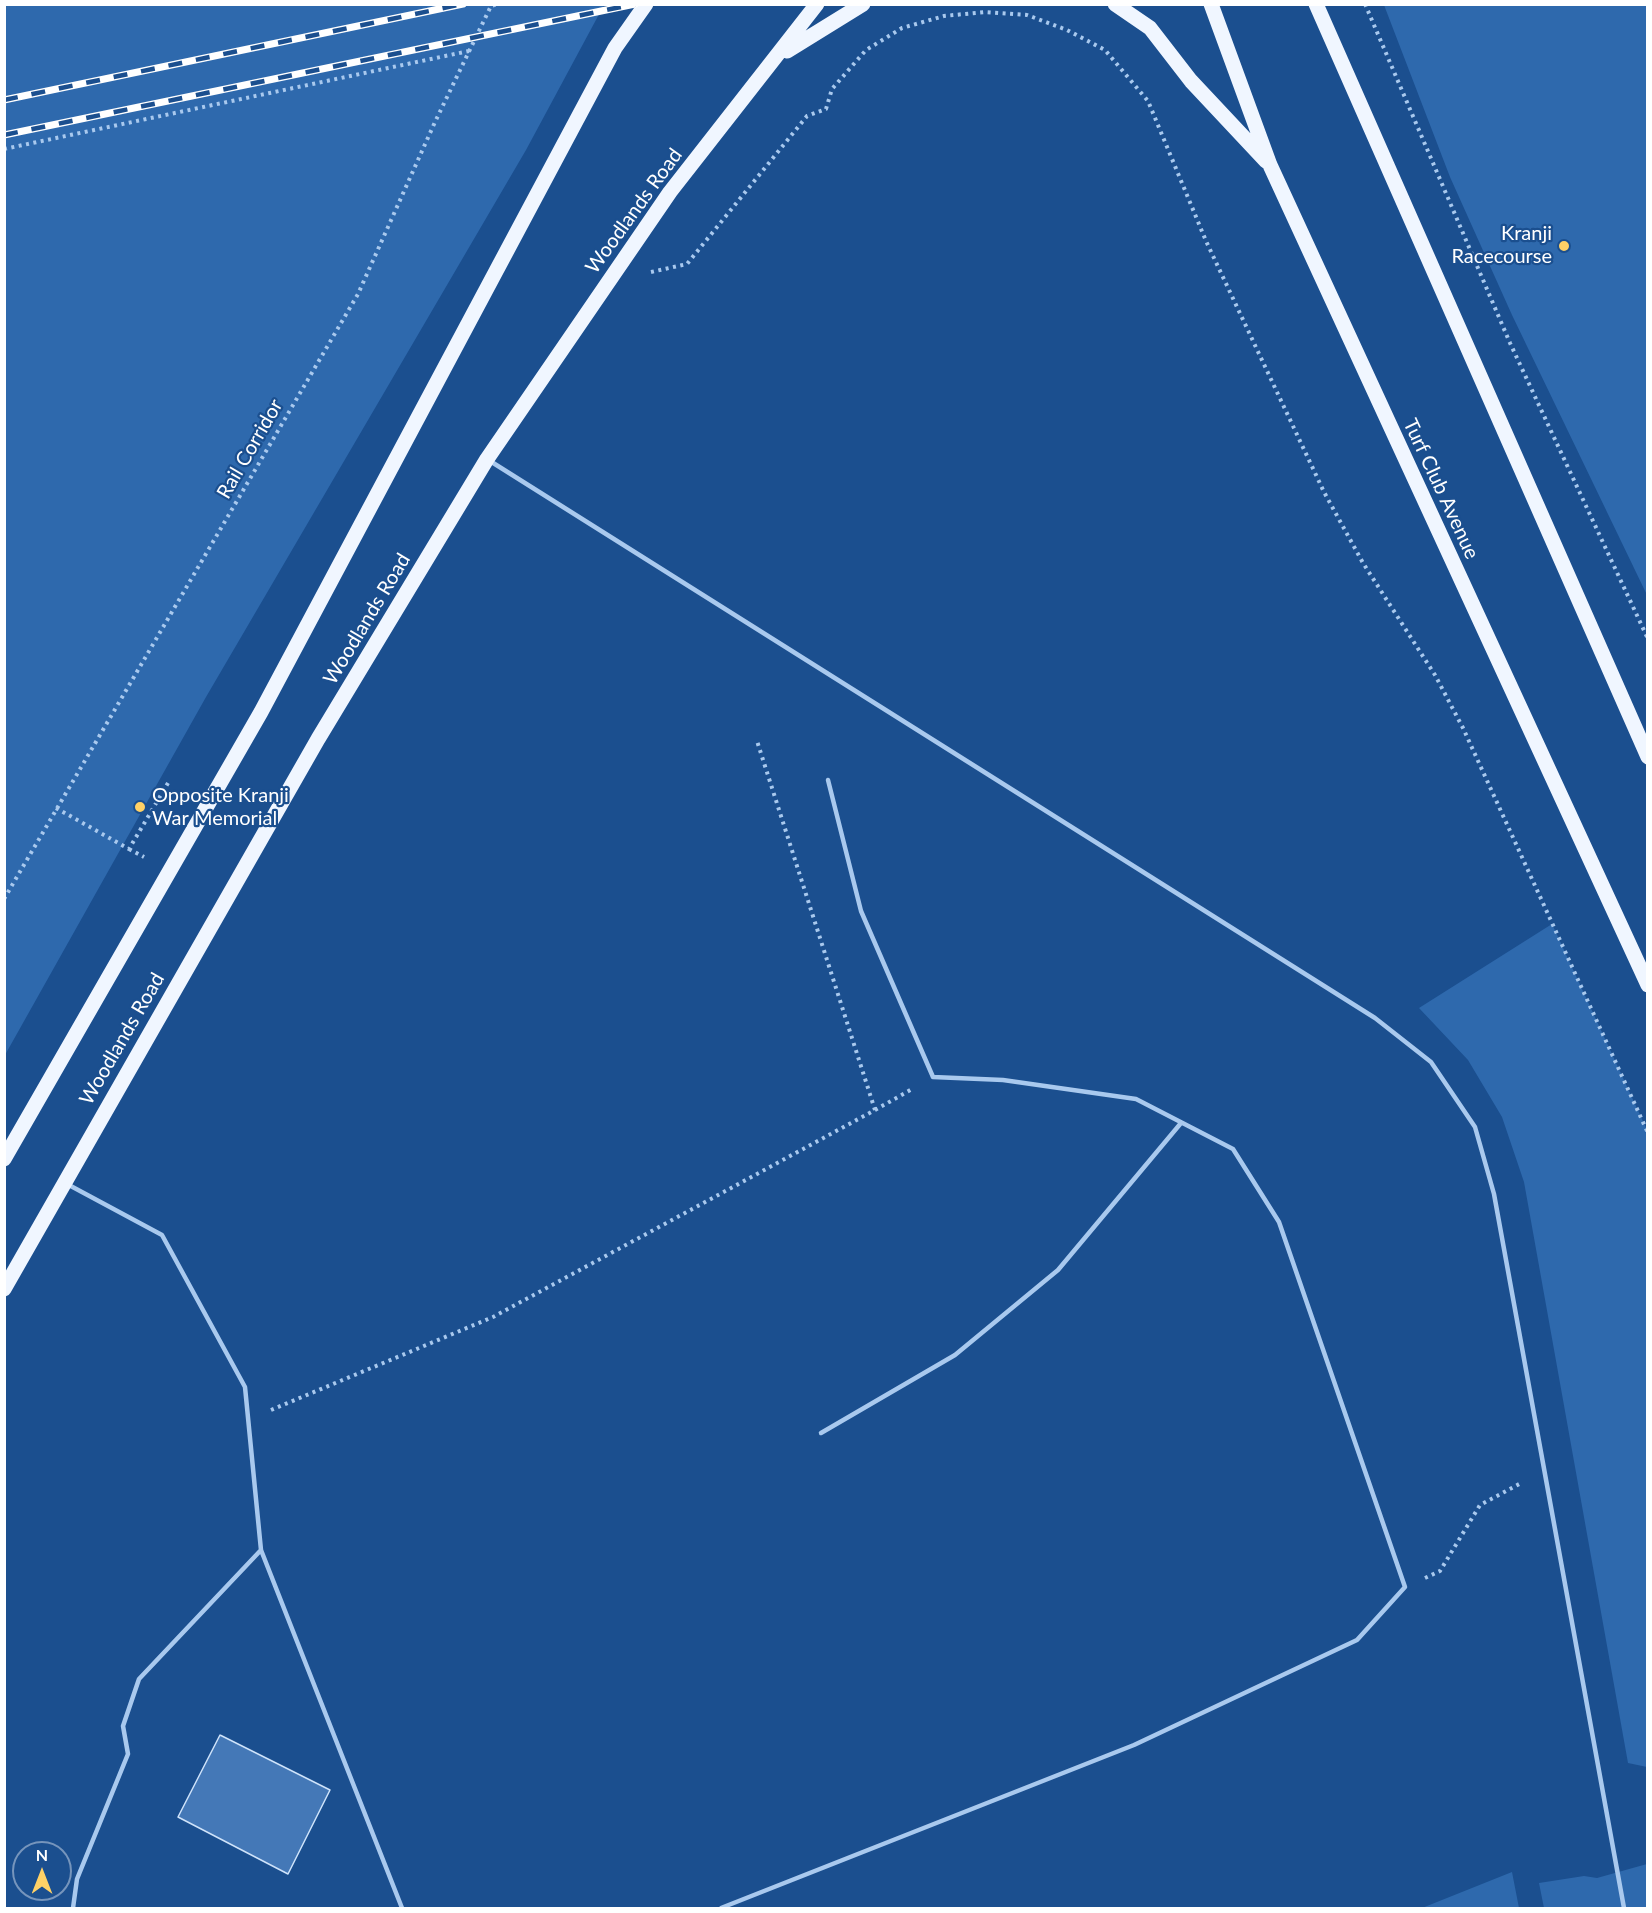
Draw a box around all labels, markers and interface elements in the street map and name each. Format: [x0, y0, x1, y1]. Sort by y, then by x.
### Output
street label: Woodlands Road [581, 144, 687, 278]
place label: Kranji Racecourse [1451, 222, 1552, 269]
marker: Kranji Racecourse [1557, 239, 1571, 253]
street label: Rail Corridor [212, 395, 288, 503]
street label: Turf Club Avenue [1398, 415, 1484, 563]
street label: Woodlands Road [318, 549, 416, 689]
place label: Opposite Kranji War Memorial [152, 784, 289, 831]
marker: Opposite Kranji War Memorial [133, 800, 147, 814]
street label: Woodlands Road [74, 969, 170, 1109]
north arrow [12, 1841, 72, 1901]
text: N [36, 1845, 48, 1864]

